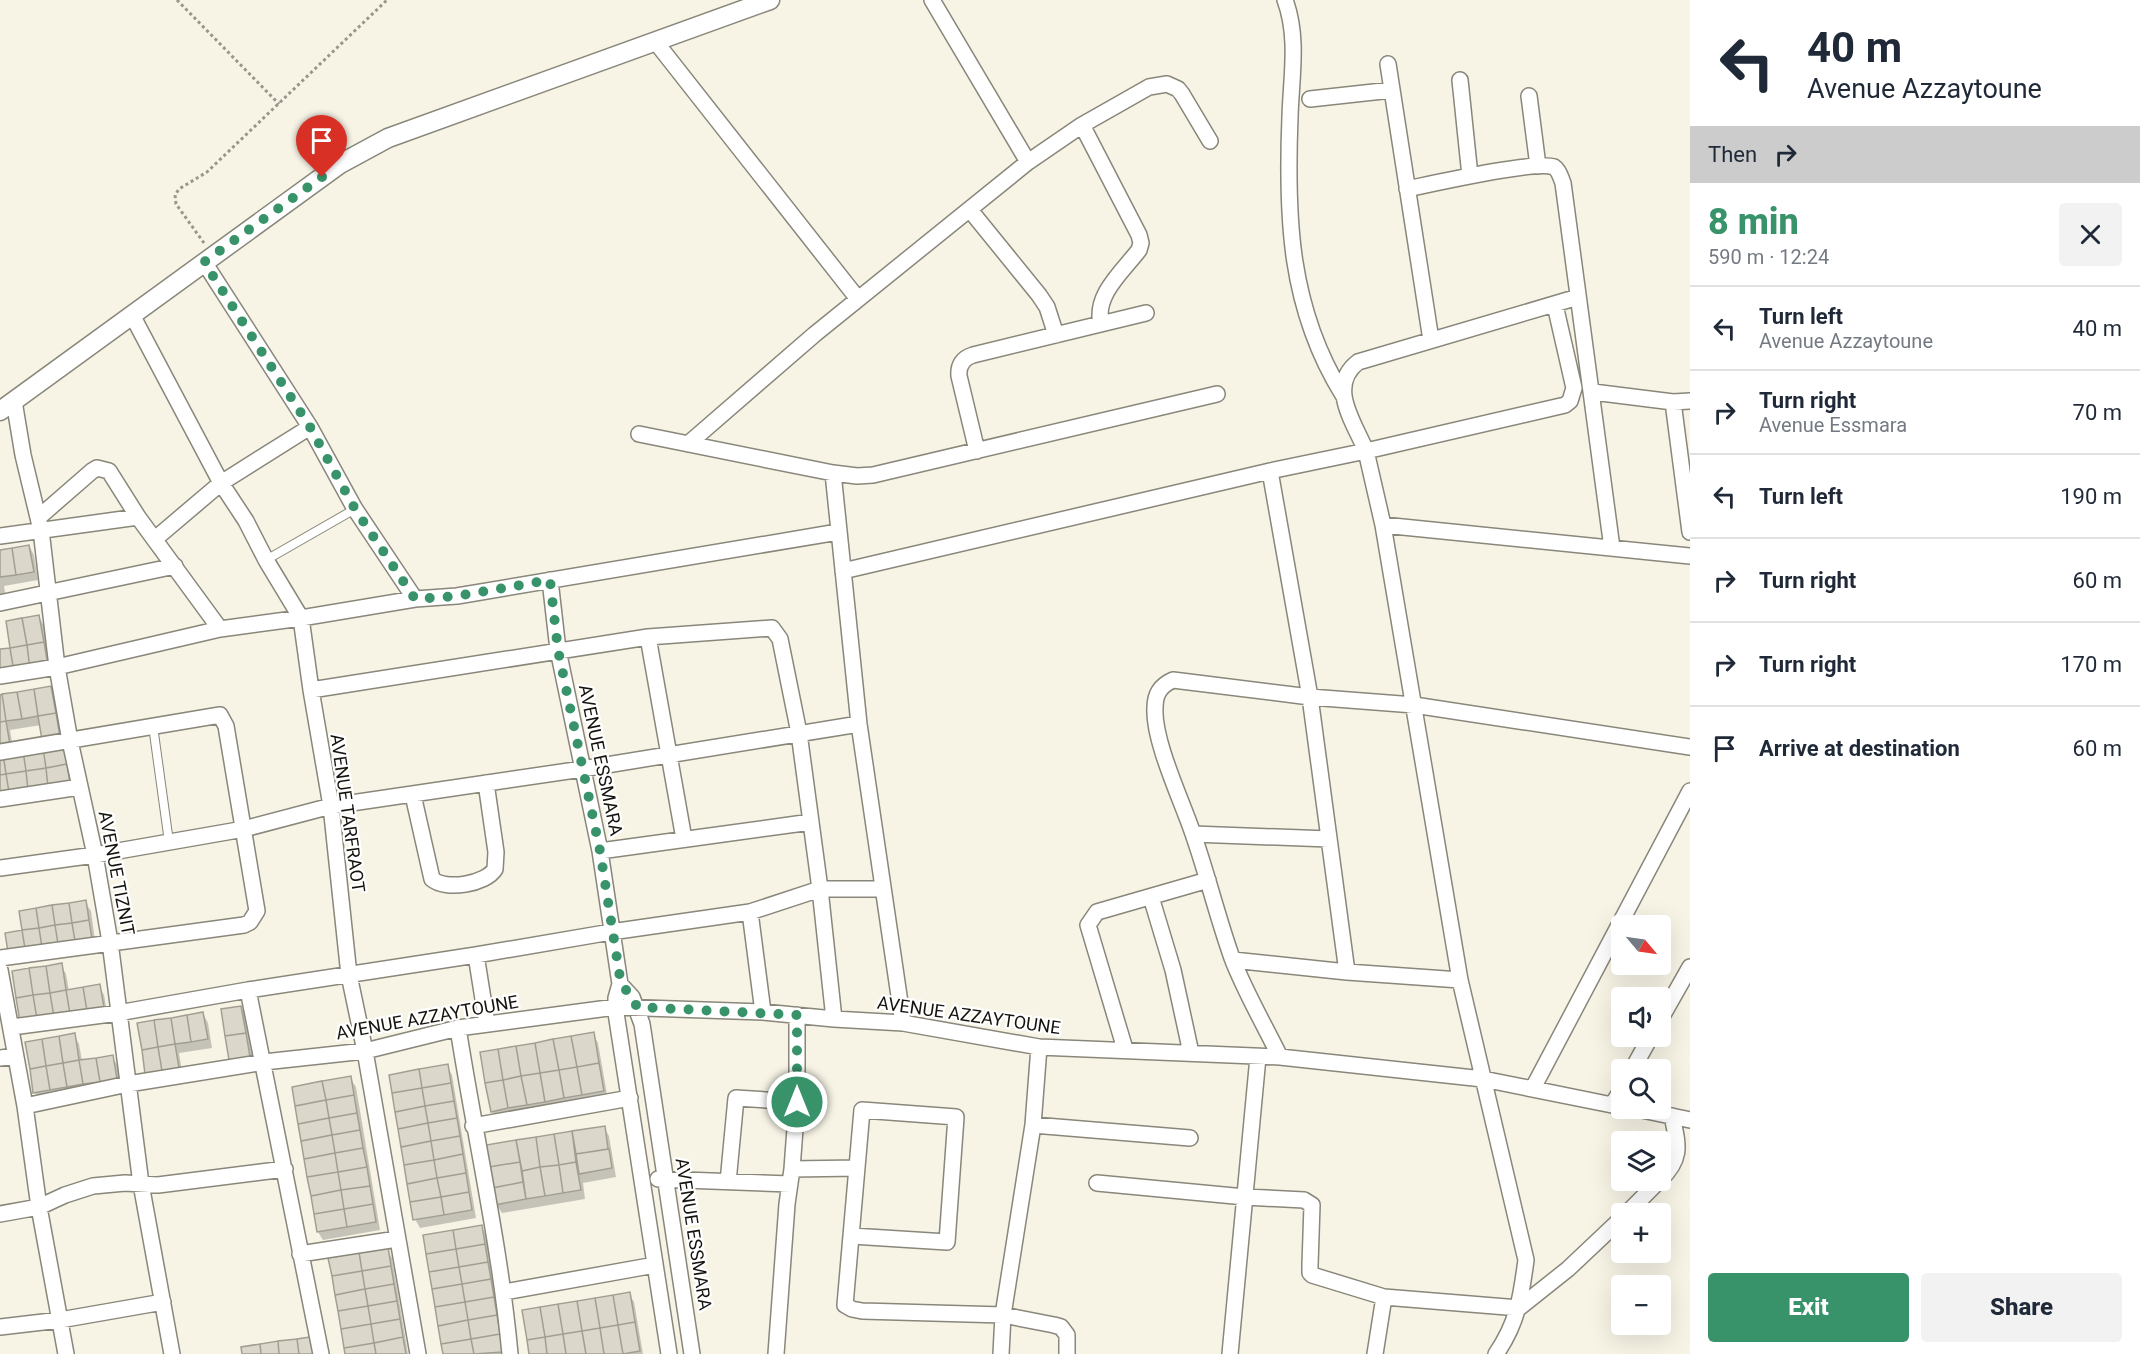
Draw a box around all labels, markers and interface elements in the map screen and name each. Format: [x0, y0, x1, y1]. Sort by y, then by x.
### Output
text: 40 m [1807, 23, 1902, 72]
icon: left [1708, 24, 1786, 102]
text: Avenue Azzaytoune [1807, 73, 2042, 105]
pin [296, 115, 347, 177]
icon: arrive [305, 124, 338, 157]
icon: right [1769, 138, 1802, 171]
text: Then [1708, 142, 1757, 167]
text: 8 min [1708, 201, 1799, 243]
button: close [2059, 203, 2122, 266]
text: 590 m · 12:24 [1708, 245, 1829, 269]
text: Turn left [1759, 304, 1843, 329]
icon: left [1708, 312, 1741, 345]
text: 40 m [2073, 316, 2122, 341]
text: Avenue Azzaytoune [1759, 329, 1933, 353]
text: Turn right [1759, 388, 1856, 413]
icon: right [1708, 396, 1741, 429]
text: 70 m [2073, 400, 2122, 425]
text: Avenue Essmara [1759, 413, 1907, 437]
icon: left [1708, 480, 1741, 513]
text: Turn left [1759, 484, 1843, 509]
text: 190 m [2060, 484, 2122, 509]
icon: right [1708, 564, 1741, 597]
text: Turn right [1759, 568, 1856, 593]
text: 60 m [2073, 568, 2122, 593]
icon: right [1708, 648, 1741, 681]
text: Turn right [1759, 652, 1856, 677]
text: 170 m [2060, 652, 2122, 677]
street label: AVENUE ESSMARA [575, 683, 627, 838]
street label: AVENUE TARFRAOT [326, 732, 370, 894]
icon: arrive [1708, 732, 1741, 765]
text: Arrive at destination [1759, 736, 1960, 761]
text: 60 m [2073, 736, 2122, 761]
street label: AVENUE TIZNIT [95, 809, 139, 937]
north arrow [1611, 915, 1671, 975]
map controls [1611, 915, 1671, 1335]
button: sound [1611, 987, 1671, 1047]
street label: AVENUE AZZAYTOUNE [334, 991, 520, 1043]
street label: AVENUE AZZAYTOUNE [876, 992, 1062, 1038]
button: search [1611, 1059, 1671, 1119]
position arrow [765, 1070, 829, 1134]
button: layers [1611, 1131, 1671, 1191]
street label: AVENUE ESSMARA [672, 1156, 716, 1312]
button: + [1611, 1203, 1671, 1263]
button: Exit [1708, 1273, 1909, 1342]
button: Share [1921, 1273, 2122, 1342]
button: − [1611, 1275, 1671, 1335]

